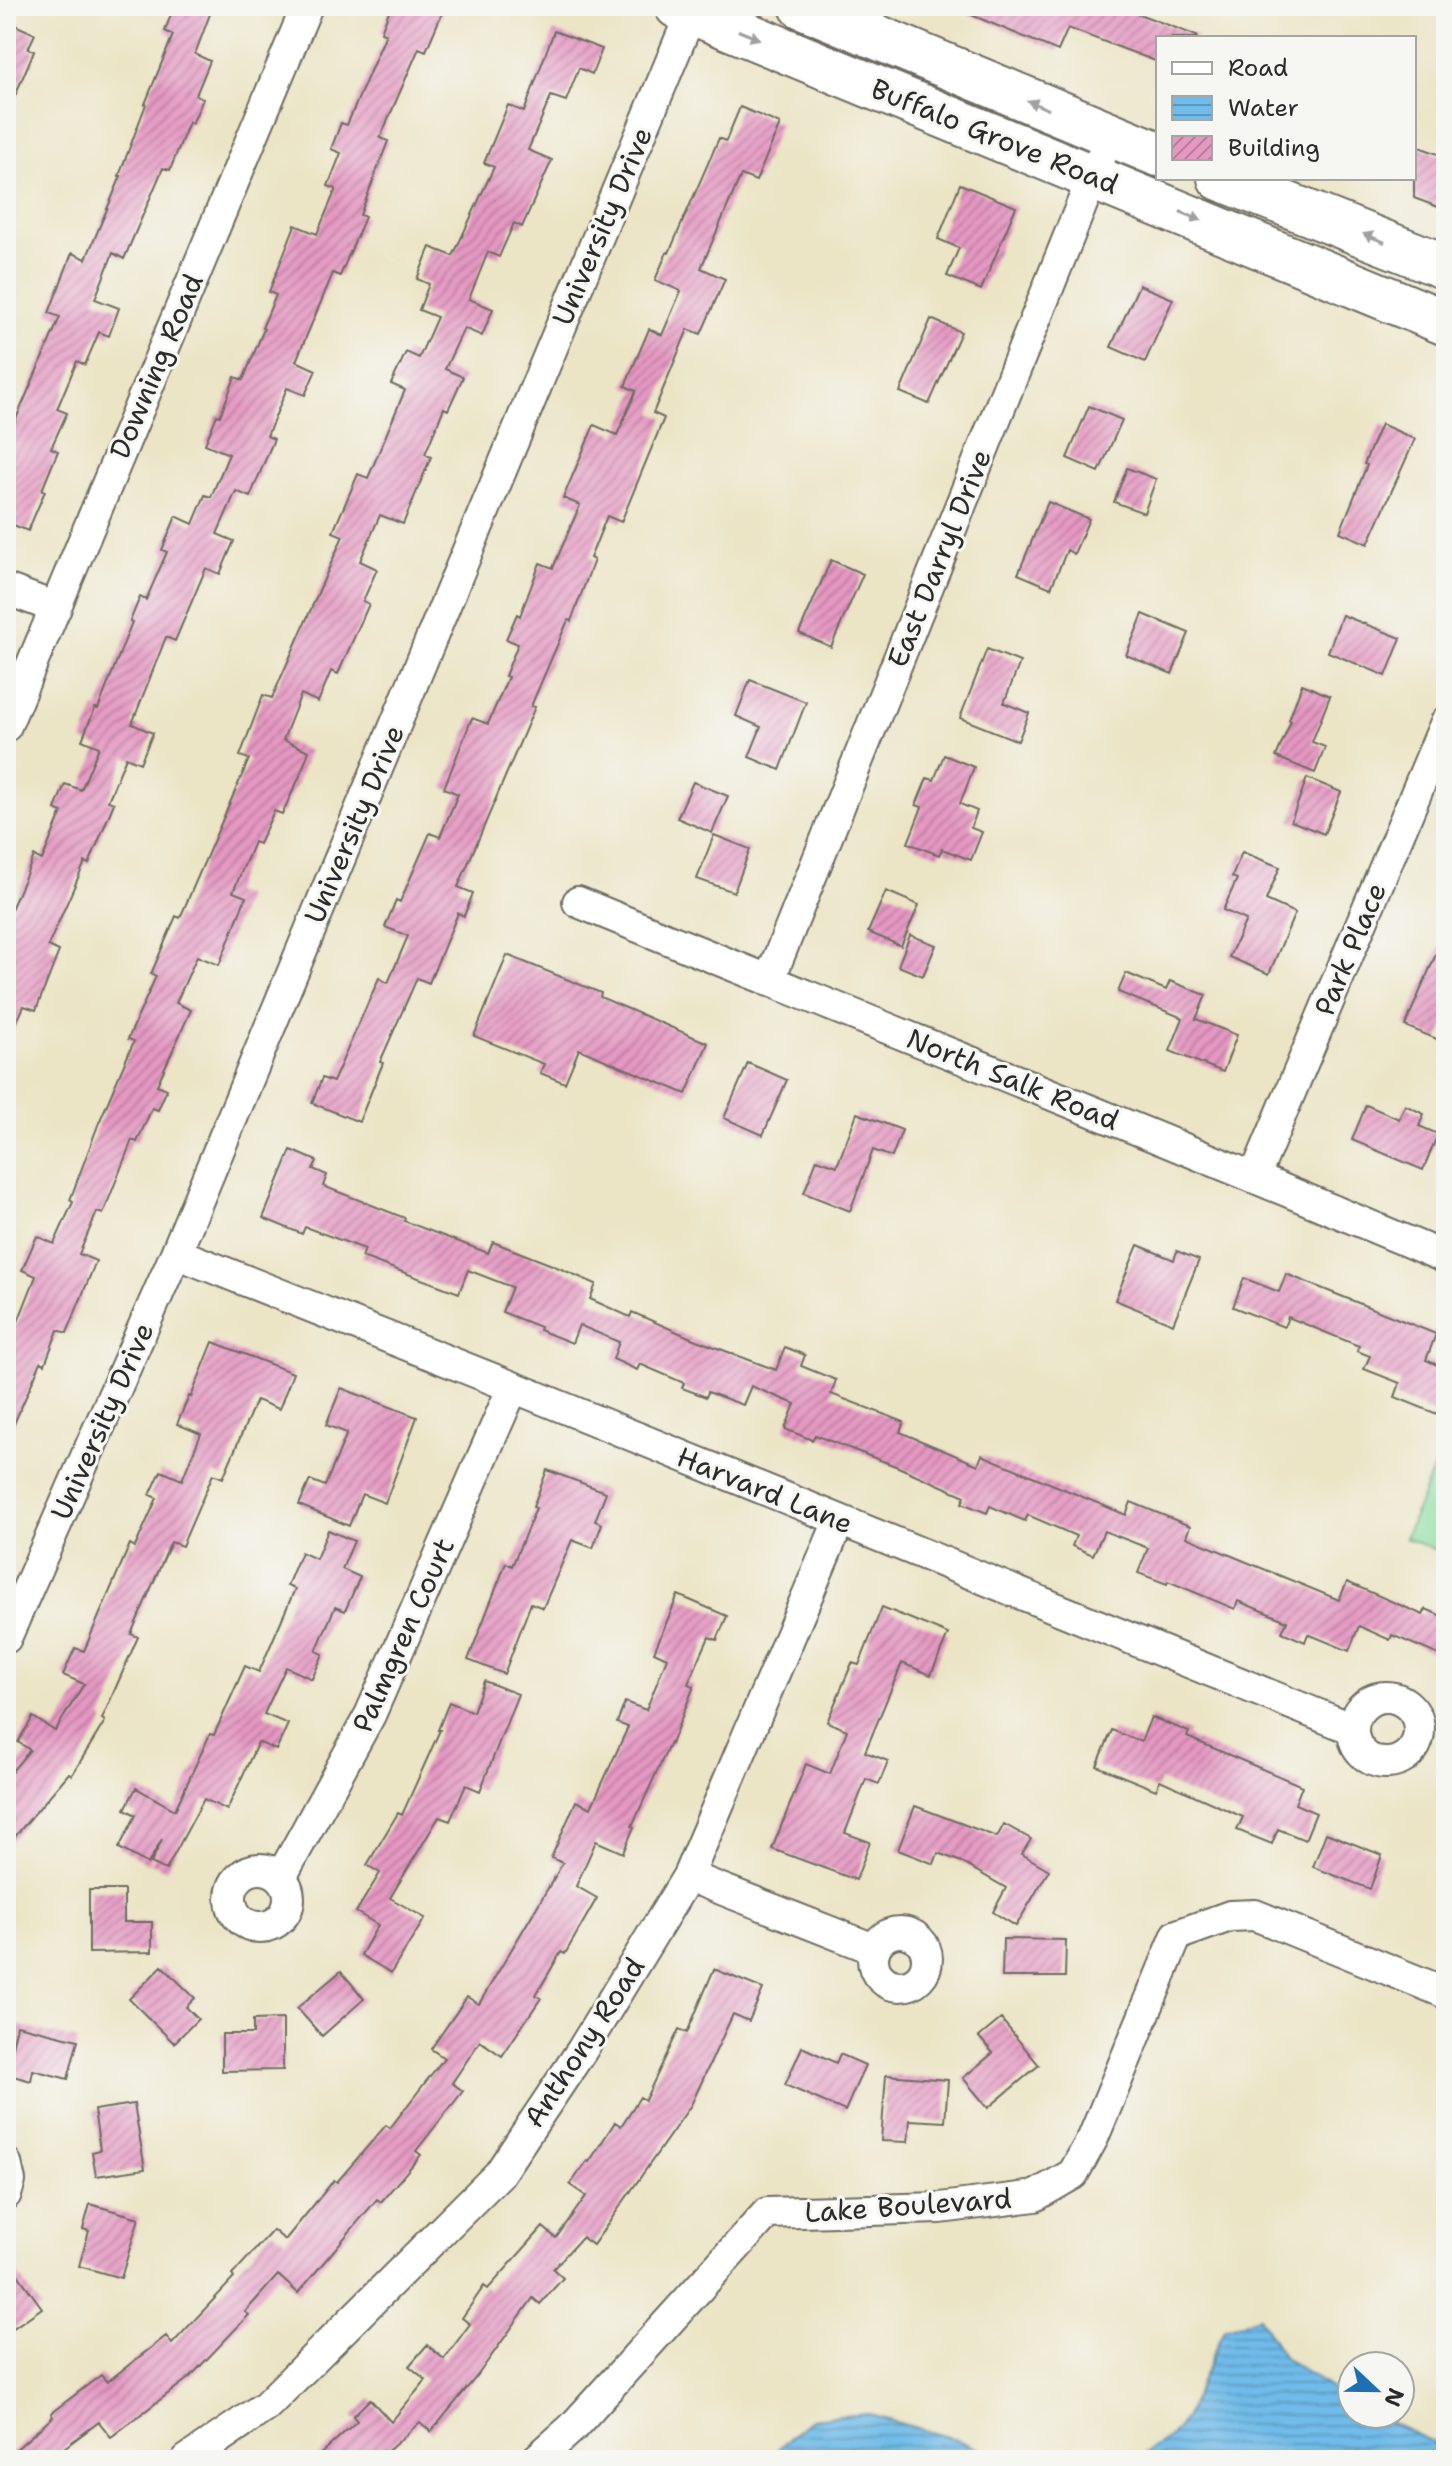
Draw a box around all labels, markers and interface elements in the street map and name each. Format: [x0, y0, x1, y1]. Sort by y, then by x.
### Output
one-way arrow [737, 29, 761, 42]
legend [1156, 36, 1416, 180]
text: Road [1228, 52, 1288, 84]
street label: Buffalo Grove Road [866, 69, 1124, 203]
text: Water [1228, 92, 1299, 124]
one-way arrow [1026, 98, 1050, 111]
street label: University Drive [543, 121, 661, 331]
text: Building [1228, 132, 1320, 164]
one-way arrow [1180, 210, 1203, 223]
one-way arrow [1362, 231, 1386, 244]
street label: Downing Road [100, 268, 212, 464]
street label: East Darryl Drive [878, 443, 1000, 673]
street label: University Drive [295, 719, 413, 929]
street label: Park Place [1305, 877, 1395, 1021]
street label: North Salk Road [901, 1019, 1125, 1139]
street label: University Drive [42, 1316, 162, 1526]
street label: Harvard Lane [671, 1437, 859, 1543]
street label: Palmgren Court [343, 1532, 463, 1738]
street label: Anthony Road [515, 1950, 653, 2134]
street label: Lake Boulevard [803, 2179, 1013, 2231]
north arrow [1336, 2350, 1416, 2430]
text: N [1377, 2384, 1411, 2411]

